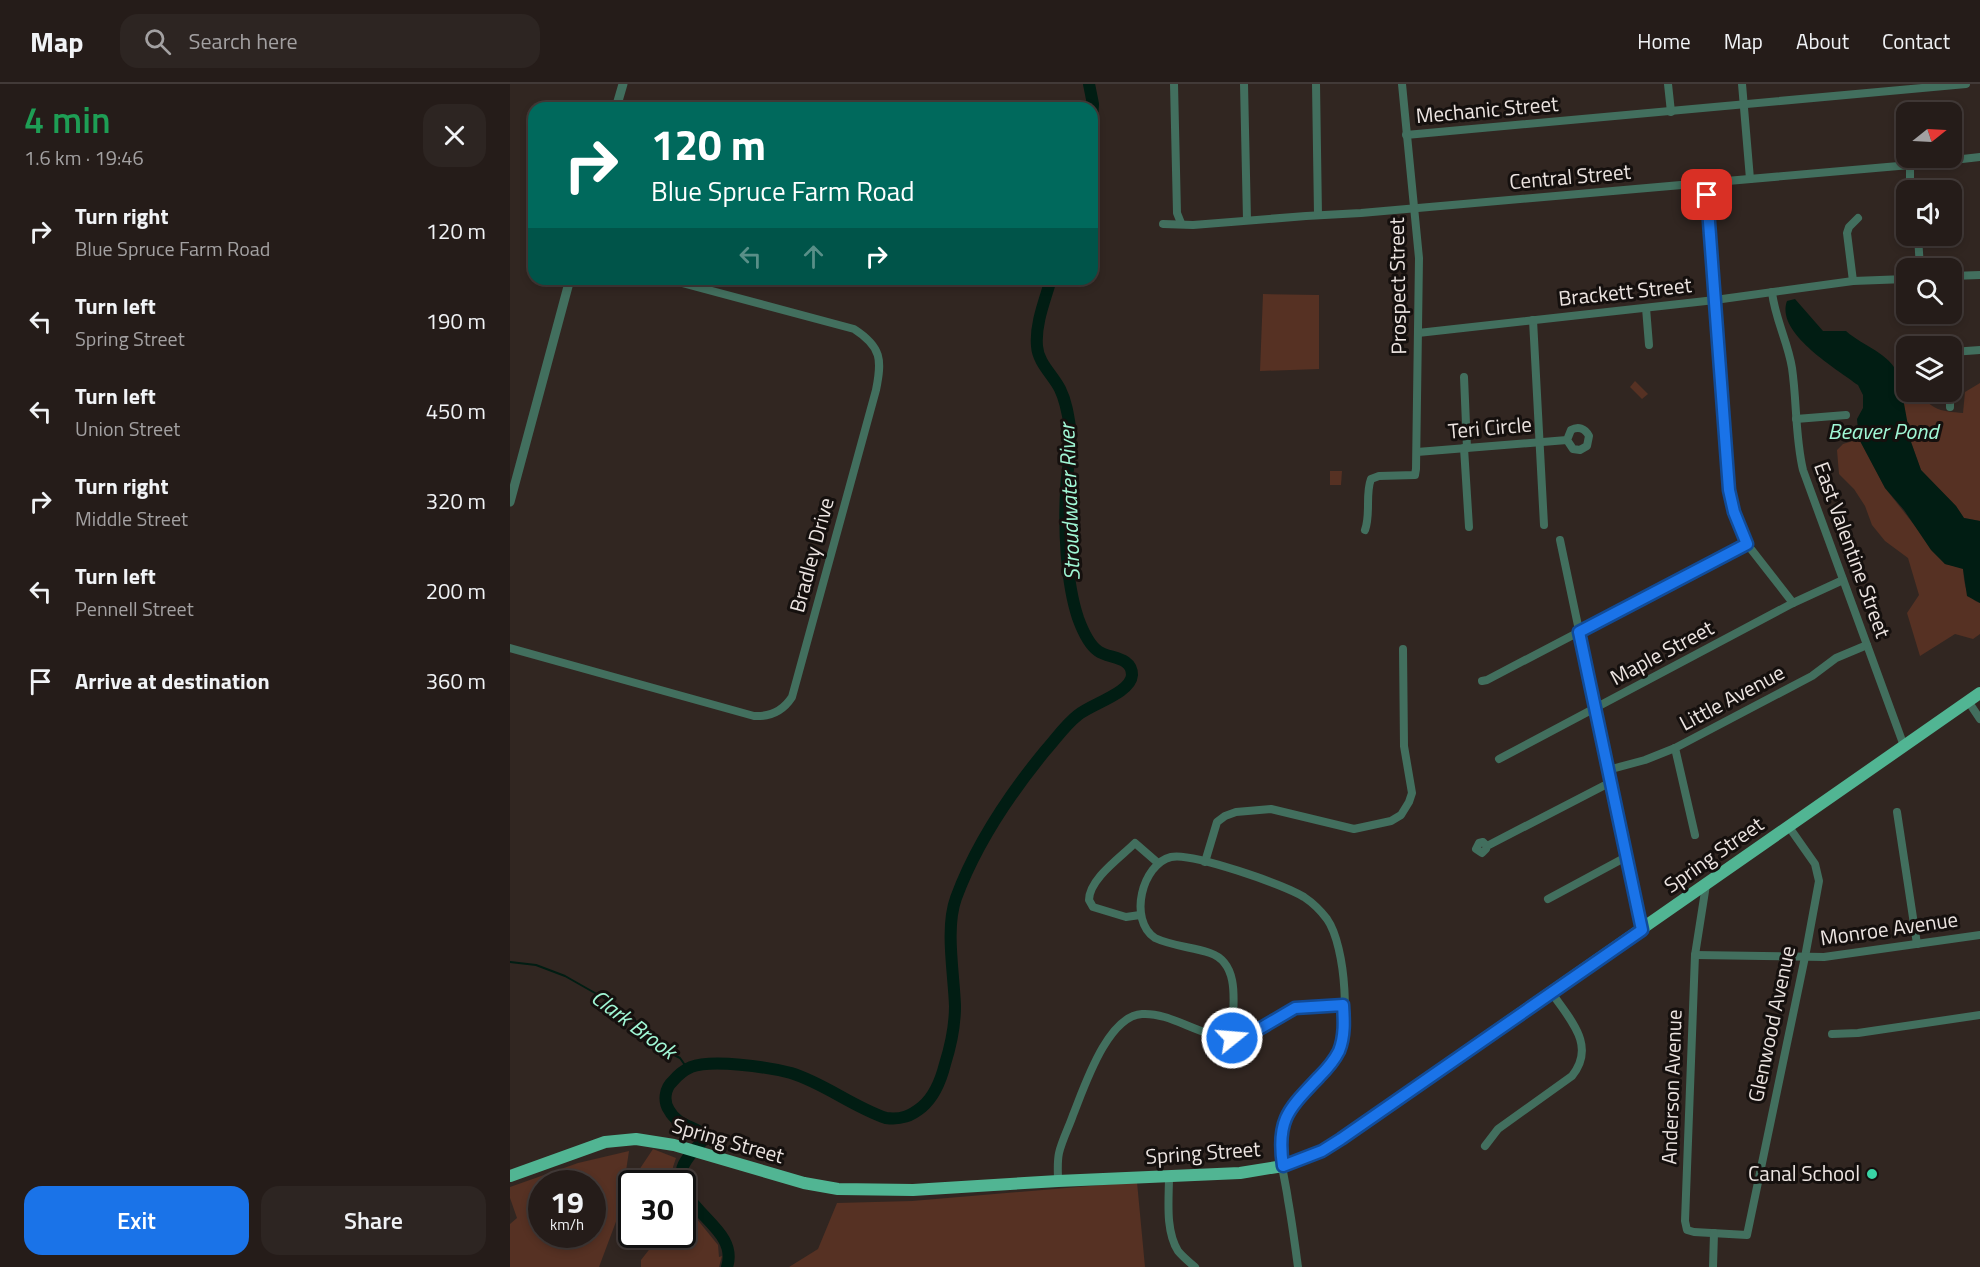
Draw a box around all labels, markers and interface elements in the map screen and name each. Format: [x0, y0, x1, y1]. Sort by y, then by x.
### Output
search box [120, 14, 540, 68]
text: Map [30, 20, 84, 63]
text: Search here [189, 24, 298, 58]
icon: search [141, 25, 174, 58]
text: Home [1637, 25, 1691, 57]
text: Map [1724, 25, 1763, 57]
text: About [1796, 25, 1849, 57]
text: Contact [1882, 25, 1950, 57]
street label: Mechanic Street [1414, 87, 1560, 131]
text: 4 min [24, 92, 111, 147]
north arrow [1896, 102, 1962, 168]
map controls [1896, 102, 1962, 402]
button: close [423, 104, 486, 167]
text: 120 m [651, 112, 766, 176]
icon: right [552, 126, 630, 204]
text: 1.6 km · 19:46 [24, 142, 144, 173]
street label: Central Street [1508, 155, 1633, 197]
pin [1681, 169, 1732, 220]
text: Blue Spruce Farm Road [651, 170, 915, 211]
icon: arrive [1690, 178, 1723, 211]
button: sound [1896, 180, 1962, 246]
text: Turn right [75, 199, 169, 233]
text: 120 m [426, 214, 486, 248]
icon: right [24, 215, 57, 248]
street label: Prospect Street [1380, 216, 1414, 355]
text: Blue Spruce Farm Road [75, 233, 270, 264]
icon: left [734, 240, 767, 273]
icon: ahead [797, 240, 830, 273]
icon: right [860, 240, 893, 273]
button: search [1896, 258, 1962, 324]
street label: Brackett Street [1557, 268, 1694, 314]
text: Turn left [75, 289, 156, 323]
text: 190 m [426, 304, 486, 338]
icon: left [24, 305, 57, 338]
text: Spring Street [75, 323, 185, 354]
button: layers [1896, 336, 1962, 402]
text: Turn left [75, 379, 156, 413]
text: 450 m [426, 394, 486, 428]
icon: left [24, 395, 57, 428]
street label: Teri Circle [1447, 407, 1533, 447]
text: Union Street [75, 413, 180, 444]
water label: Beaver Pond [1828, 414, 1941, 448]
water label: Stroudwater River [1049, 420, 1089, 581]
street label: East Valentine Street [1806, 457, 1900, 643]
text: Turn right [75, 469, 169, 503]
text: 320 m [426, 484, 486, 518]
icon: right [24, 485, 57, 518]
street label: Bradley Drive [780, 494, 842, 616]
text: Middle Street [75, 503, 188, 534]
text: Turn left [75, 559, 156, 593]
text: 200 m [426, 574, 486, 608]
icon: left [24, 575, 57, 608]
text: Pennell Street [75, 593, 194, 624]
street label: Maple Street [1604, 611, 1720, 693]
street label: Little Avenue [1673, 656, 1790, 738]
text: Arrive at destination [75, 664, 270, 698]
text: 360 m [426, 664, 486, 698]
icon: arrive [24, 665, 57, 698]
street label: Spring Street [1657, 808, 1770, 900]
street label: Monroe Avenue [1818, 902, 1960, 954]
street label: Glenwood Avenue [1739, 943, 1803, 1105]
water label: Clark Brook [584, 981, 686, 1069]
position arrow [1200, 1006, 1264, 1070]
street label: Anderson Avenue [1652, 1009, 1690, 1165]
street label: Spring Street [669, 1109, 789, 1171]
street label: Spring Street [1144, 1132, 1262, 1172]
place label: Canal School [1748, 1157, 1860, 1189]
marker: Canal School [1865, 1167, 1879, 1181]
speed limit sign: 30 [618, 1170, 696, 1248]
text: 19 [550, 1179, 584, 1225]
button: Exit [24, 1186, 249, 1255]
button: Share [261, 1186, 486, 1255]
text: km/h [550, 1213, 584, 1236]

